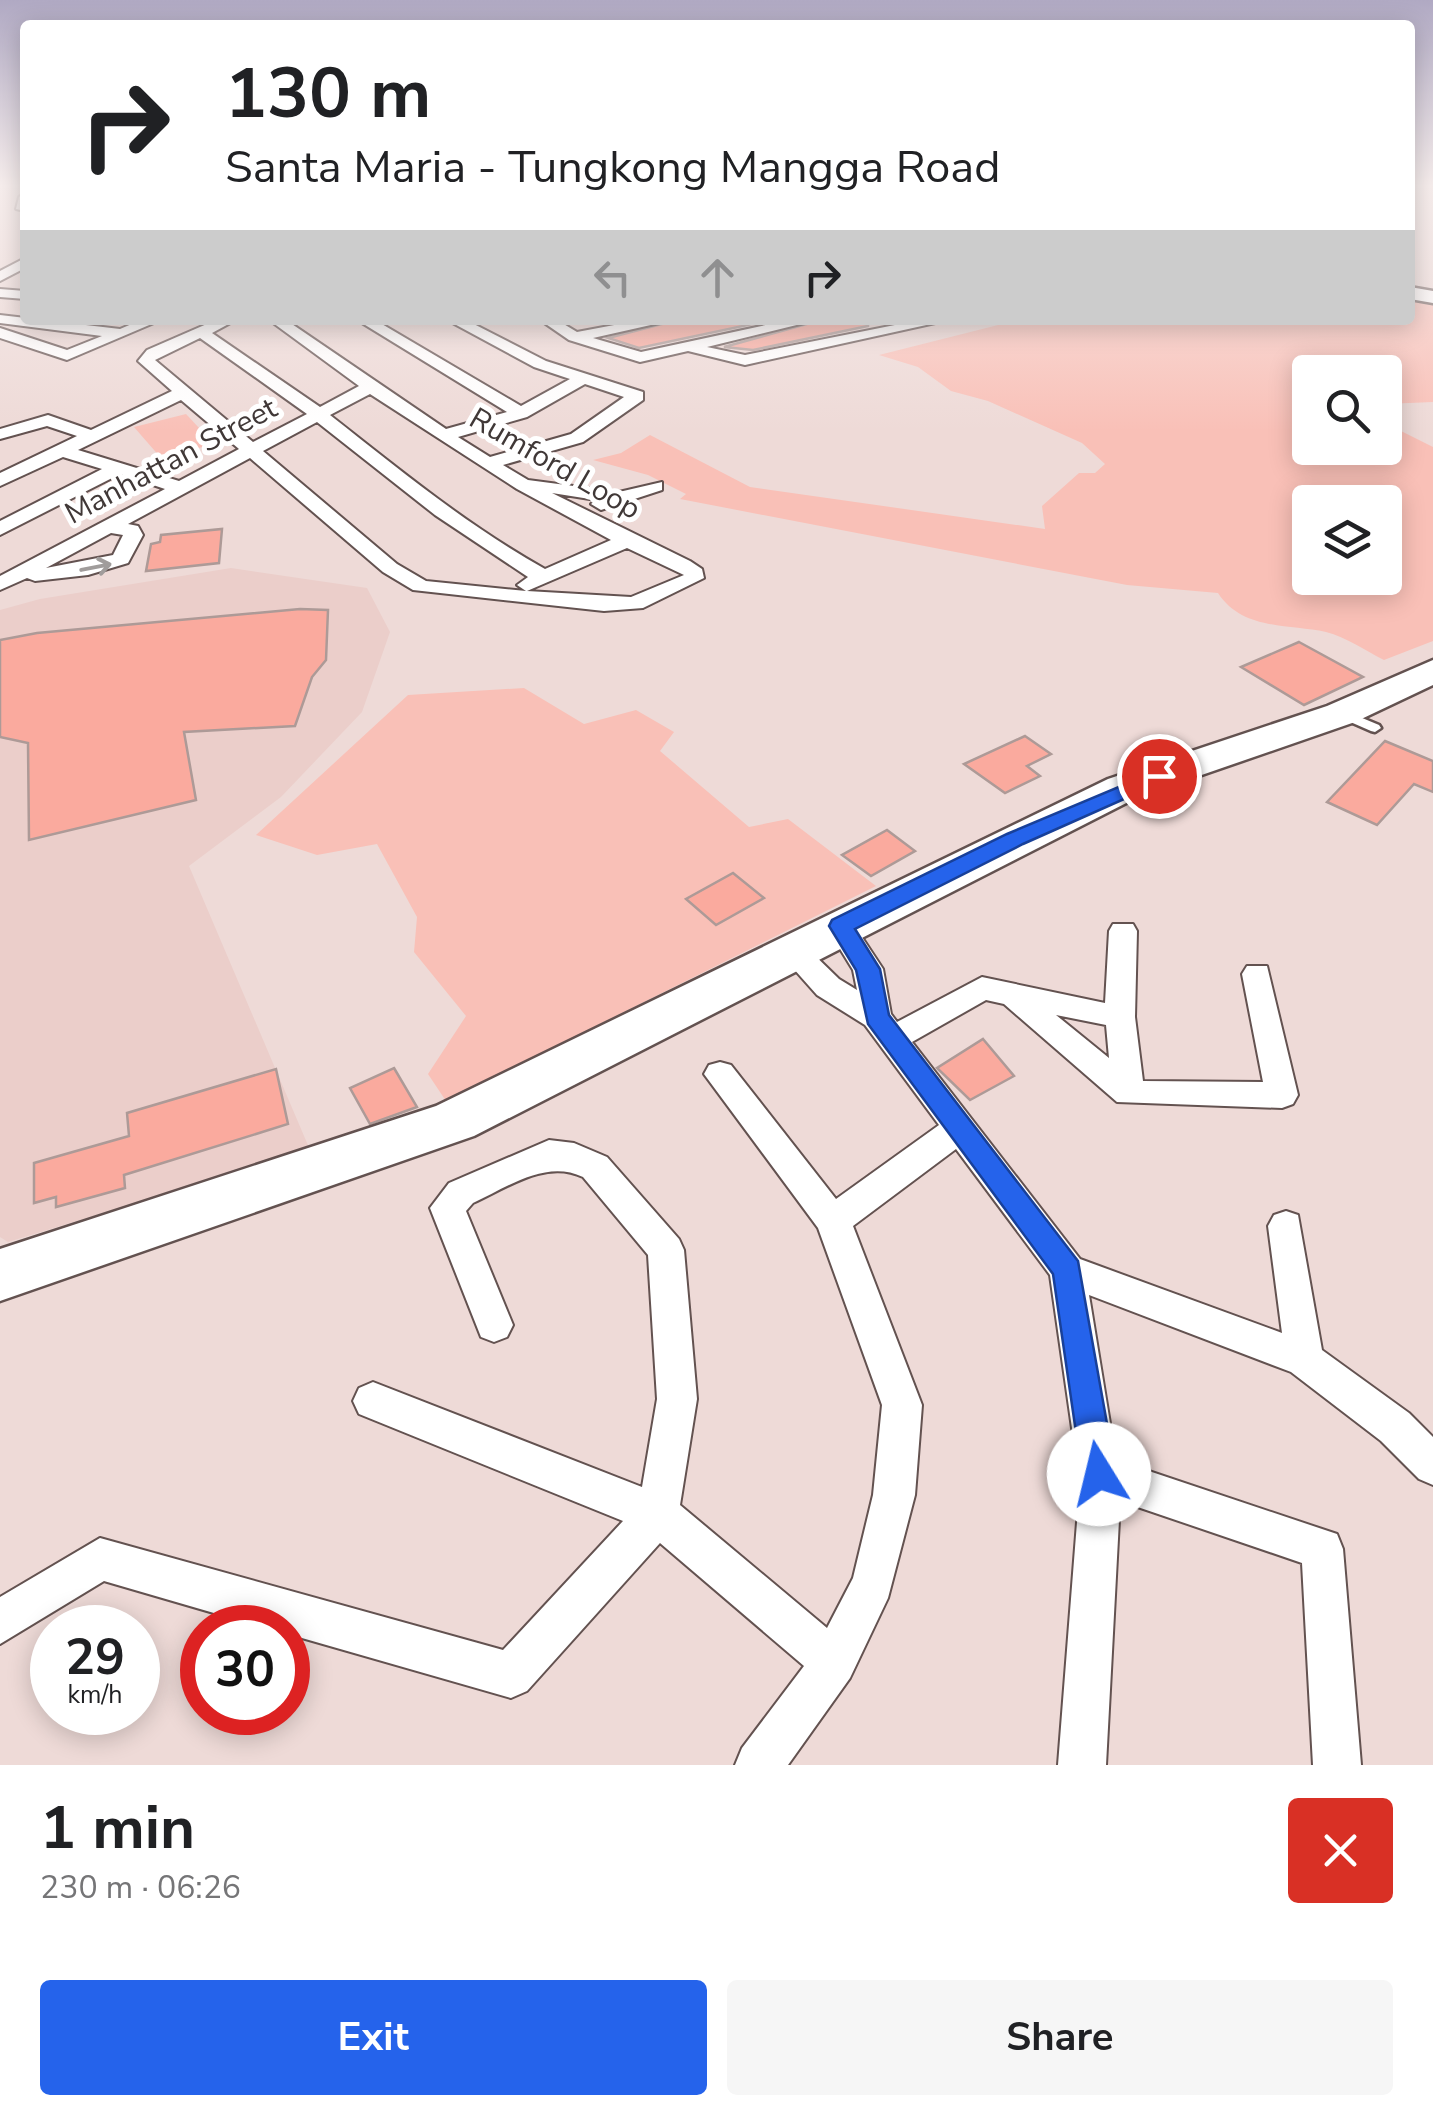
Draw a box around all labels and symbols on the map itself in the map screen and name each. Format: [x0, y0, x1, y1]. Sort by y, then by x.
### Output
street label: Manhattan Street [58, 388, 285, 534]
street label: Rumford Loop [462, 398, 648, 530]
one-way arrow [79, 557, 112, 576]
pin [1117, 734, 1202, 819]
position arrow [1047, 1422, 1151, 1526]
speed limit sign: 30 [180, 1605, 310, 1735]

